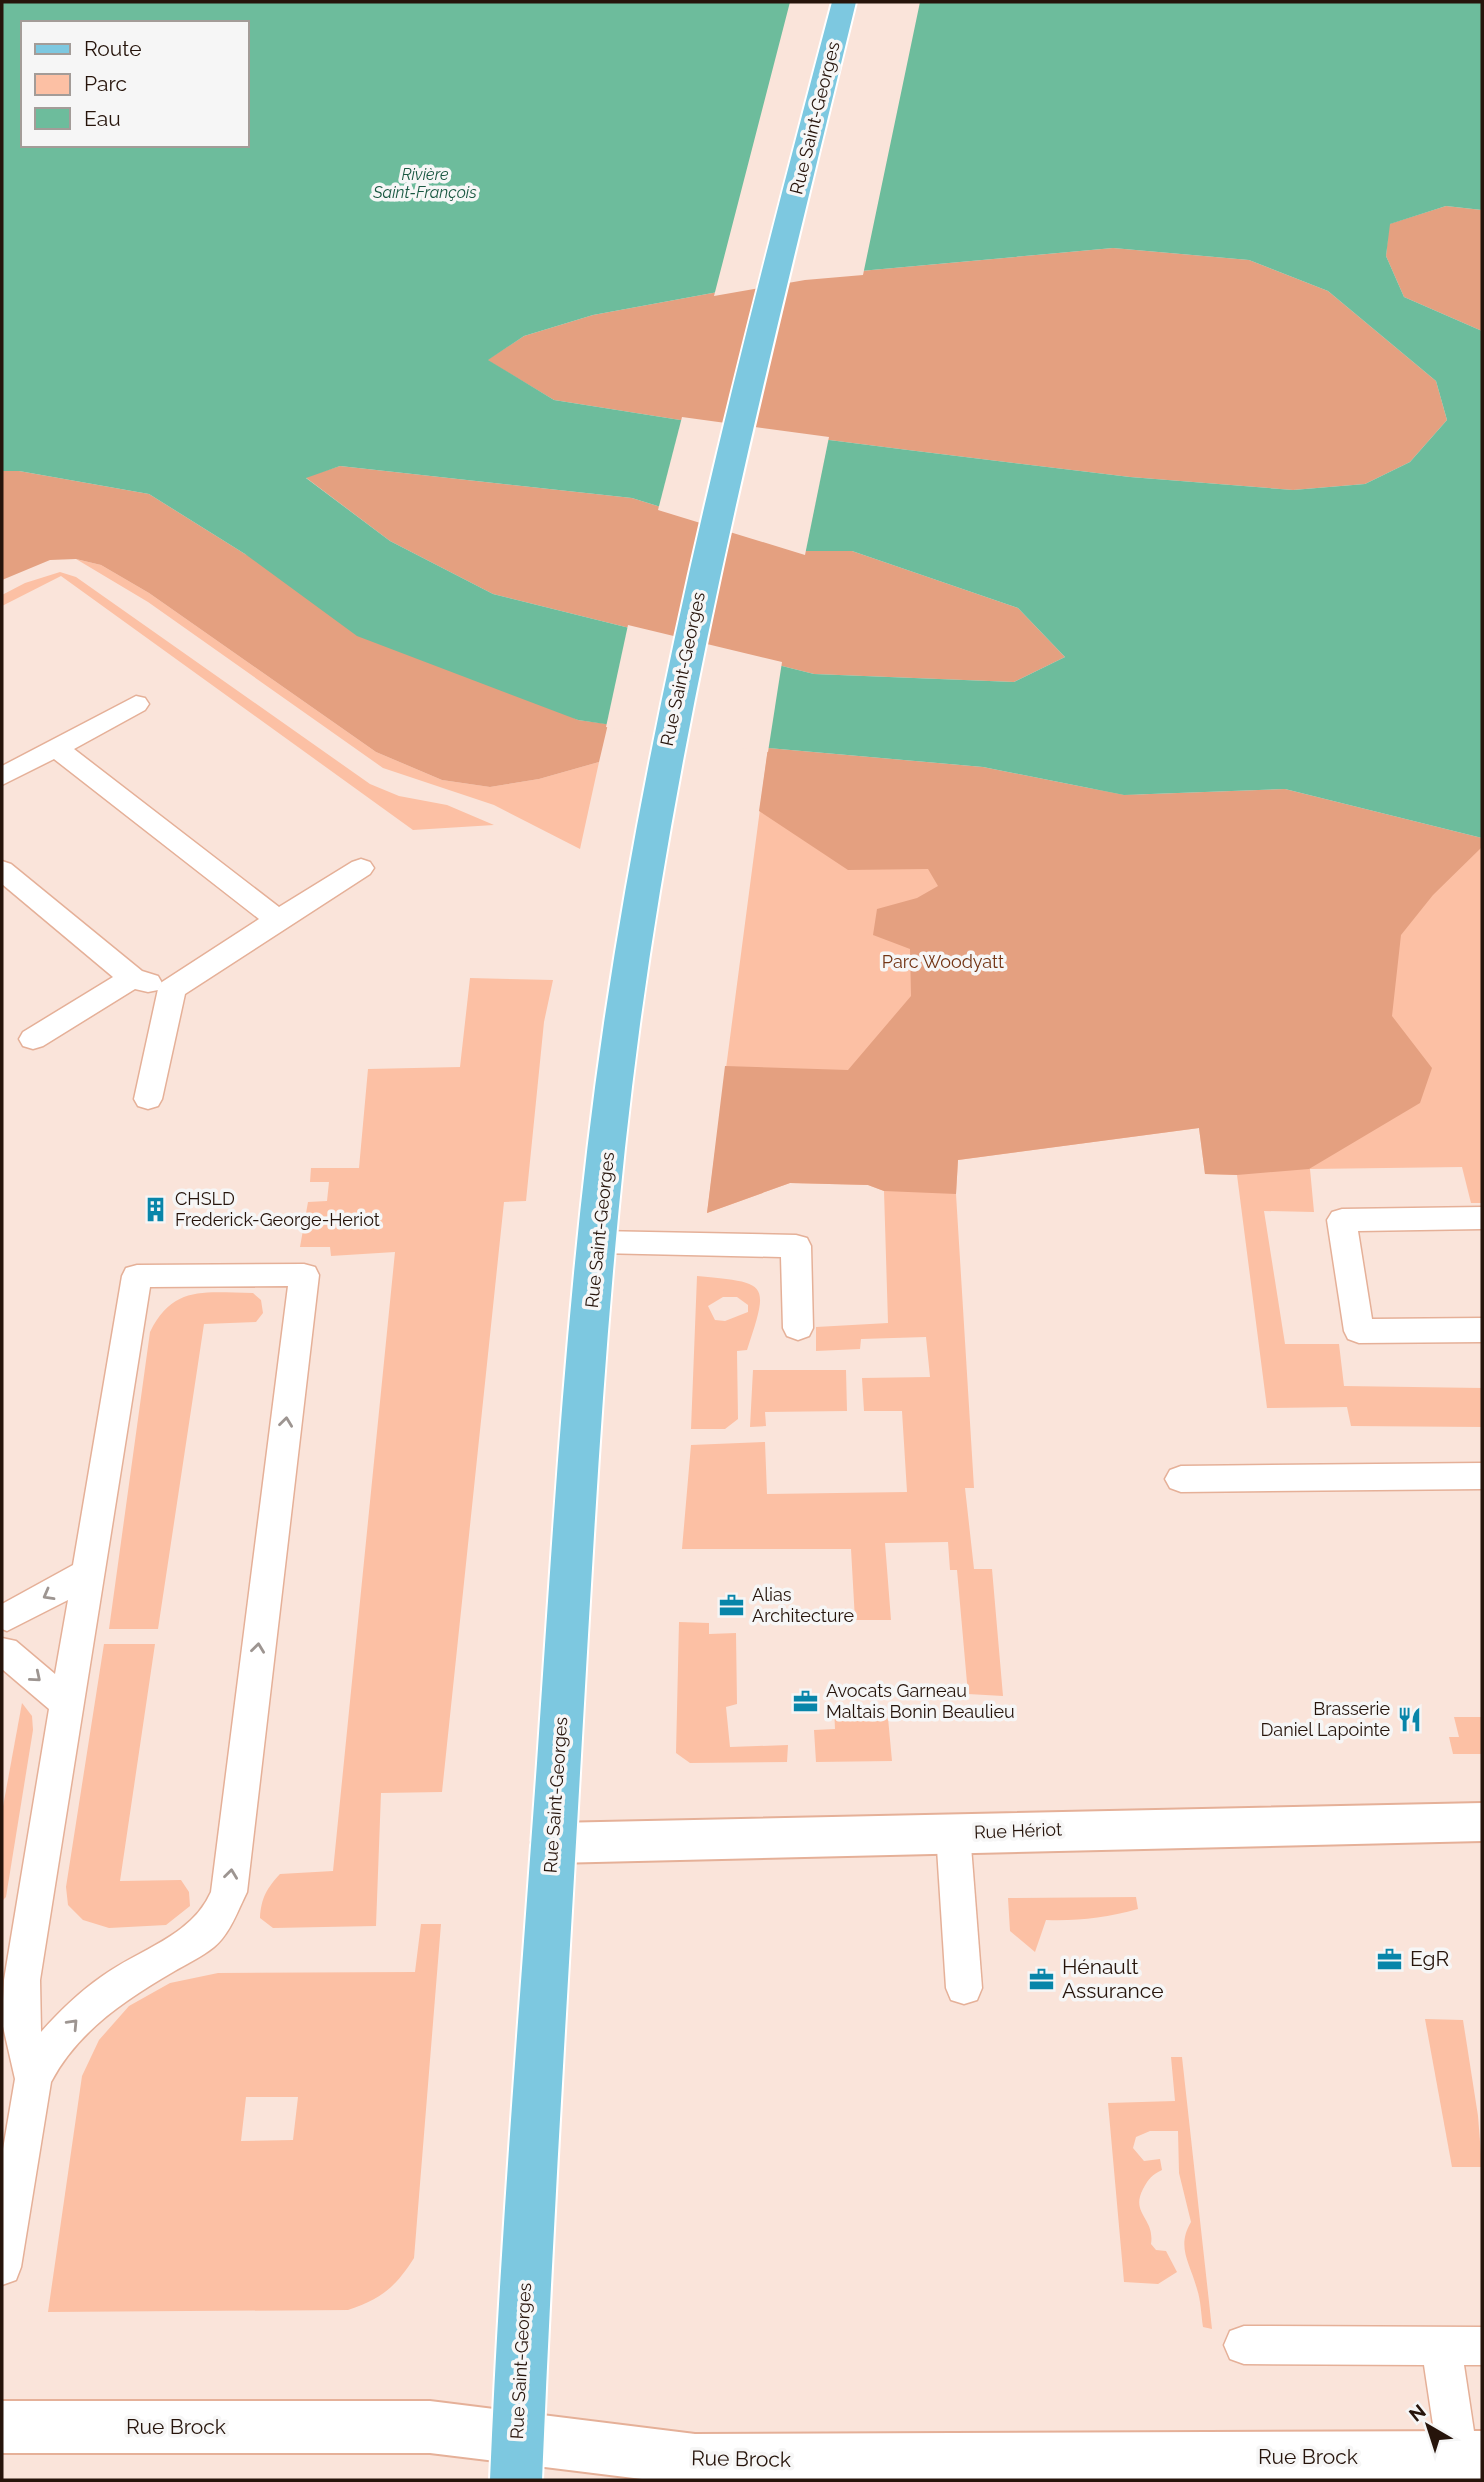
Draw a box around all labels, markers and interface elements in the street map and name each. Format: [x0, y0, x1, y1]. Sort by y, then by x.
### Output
legend [21, 21, 248, 147]
text: Route [84, 36, 142, 61]
street label: Rue Saint-Georges [785, 39, 844, 196]
text: Parc [84, 71, 127, 96]
text: Eau [84, 106, 121, 131]
water label: Rivière Saint-François [372, 165, 477, 202]
street label: Rue Saint-Georges [656, 590, 709, 748]
park label: Parc Woodyatt [882, 951, 1004, 972]
street label: Rue Saint-Georges [581, 1151, 618, 1309]
place label: CHSLD Frederick-George-Heriot [175, 1188, 380, 1230]
building icon: CHSLD Frederick-George-Heriot [141, 1195, 169, 1223]
one-way arrow [278, 1416, 293, 1428]
place label: Alias Architecture [752, 1584, 855, 1626]
one-way arrow [42, 1587, 55, 1600]
office icon: Alias Architecture [718, 1591, 746, 1619]
one-way arrow [251, 1642, 266, 1654]
one-way arrow [28, 1669, 40, 1682]
place label: Avocats Garneau Maltais Bonin Beaulieu [826, 1680, 1015, 1722]
office icon: Avocats Garneau Maltais Bonin Beaulieu [792, 1687, 820, 1715]
place label: Brasserie Daniel Lapointe [1261, 1698, 1390, 1740]
restaurant icon: Brasserie Daniel Lapointe [1396, 1705, 1424, 1733]
street label: Rue Saint-Georges [540, 1716, 571, 1874]
street label: Rue Hériot [974, 1818, 1062, 1843]
one-way arrow [223, 1868, 238, 1880]
office icon: EgR [1376, 1945, 1404, 1973]
place label: EgR [1410, 1946, 1449, 1971]
place label: Hénault Assurance [1062, 1954, 1164, 2003]
office icon: Hénault Assurance [1028, 1965, 1056, 1993]
one-way arrow [64, 2019, 77, 2032]
street label: Rue Saint-Georges [506, 2282, 535, 2440]
north arrow [1393, 2391, 1463, 2461]
text: N [1405, 2400, 1430, 2426]
street label: Rue Brock [126, 2414, 226, 2439]
street label: Rue Brock [1258, 2444, 1358, 2469]
street label: Rue Brock [691, 2445, 791, 2472]

